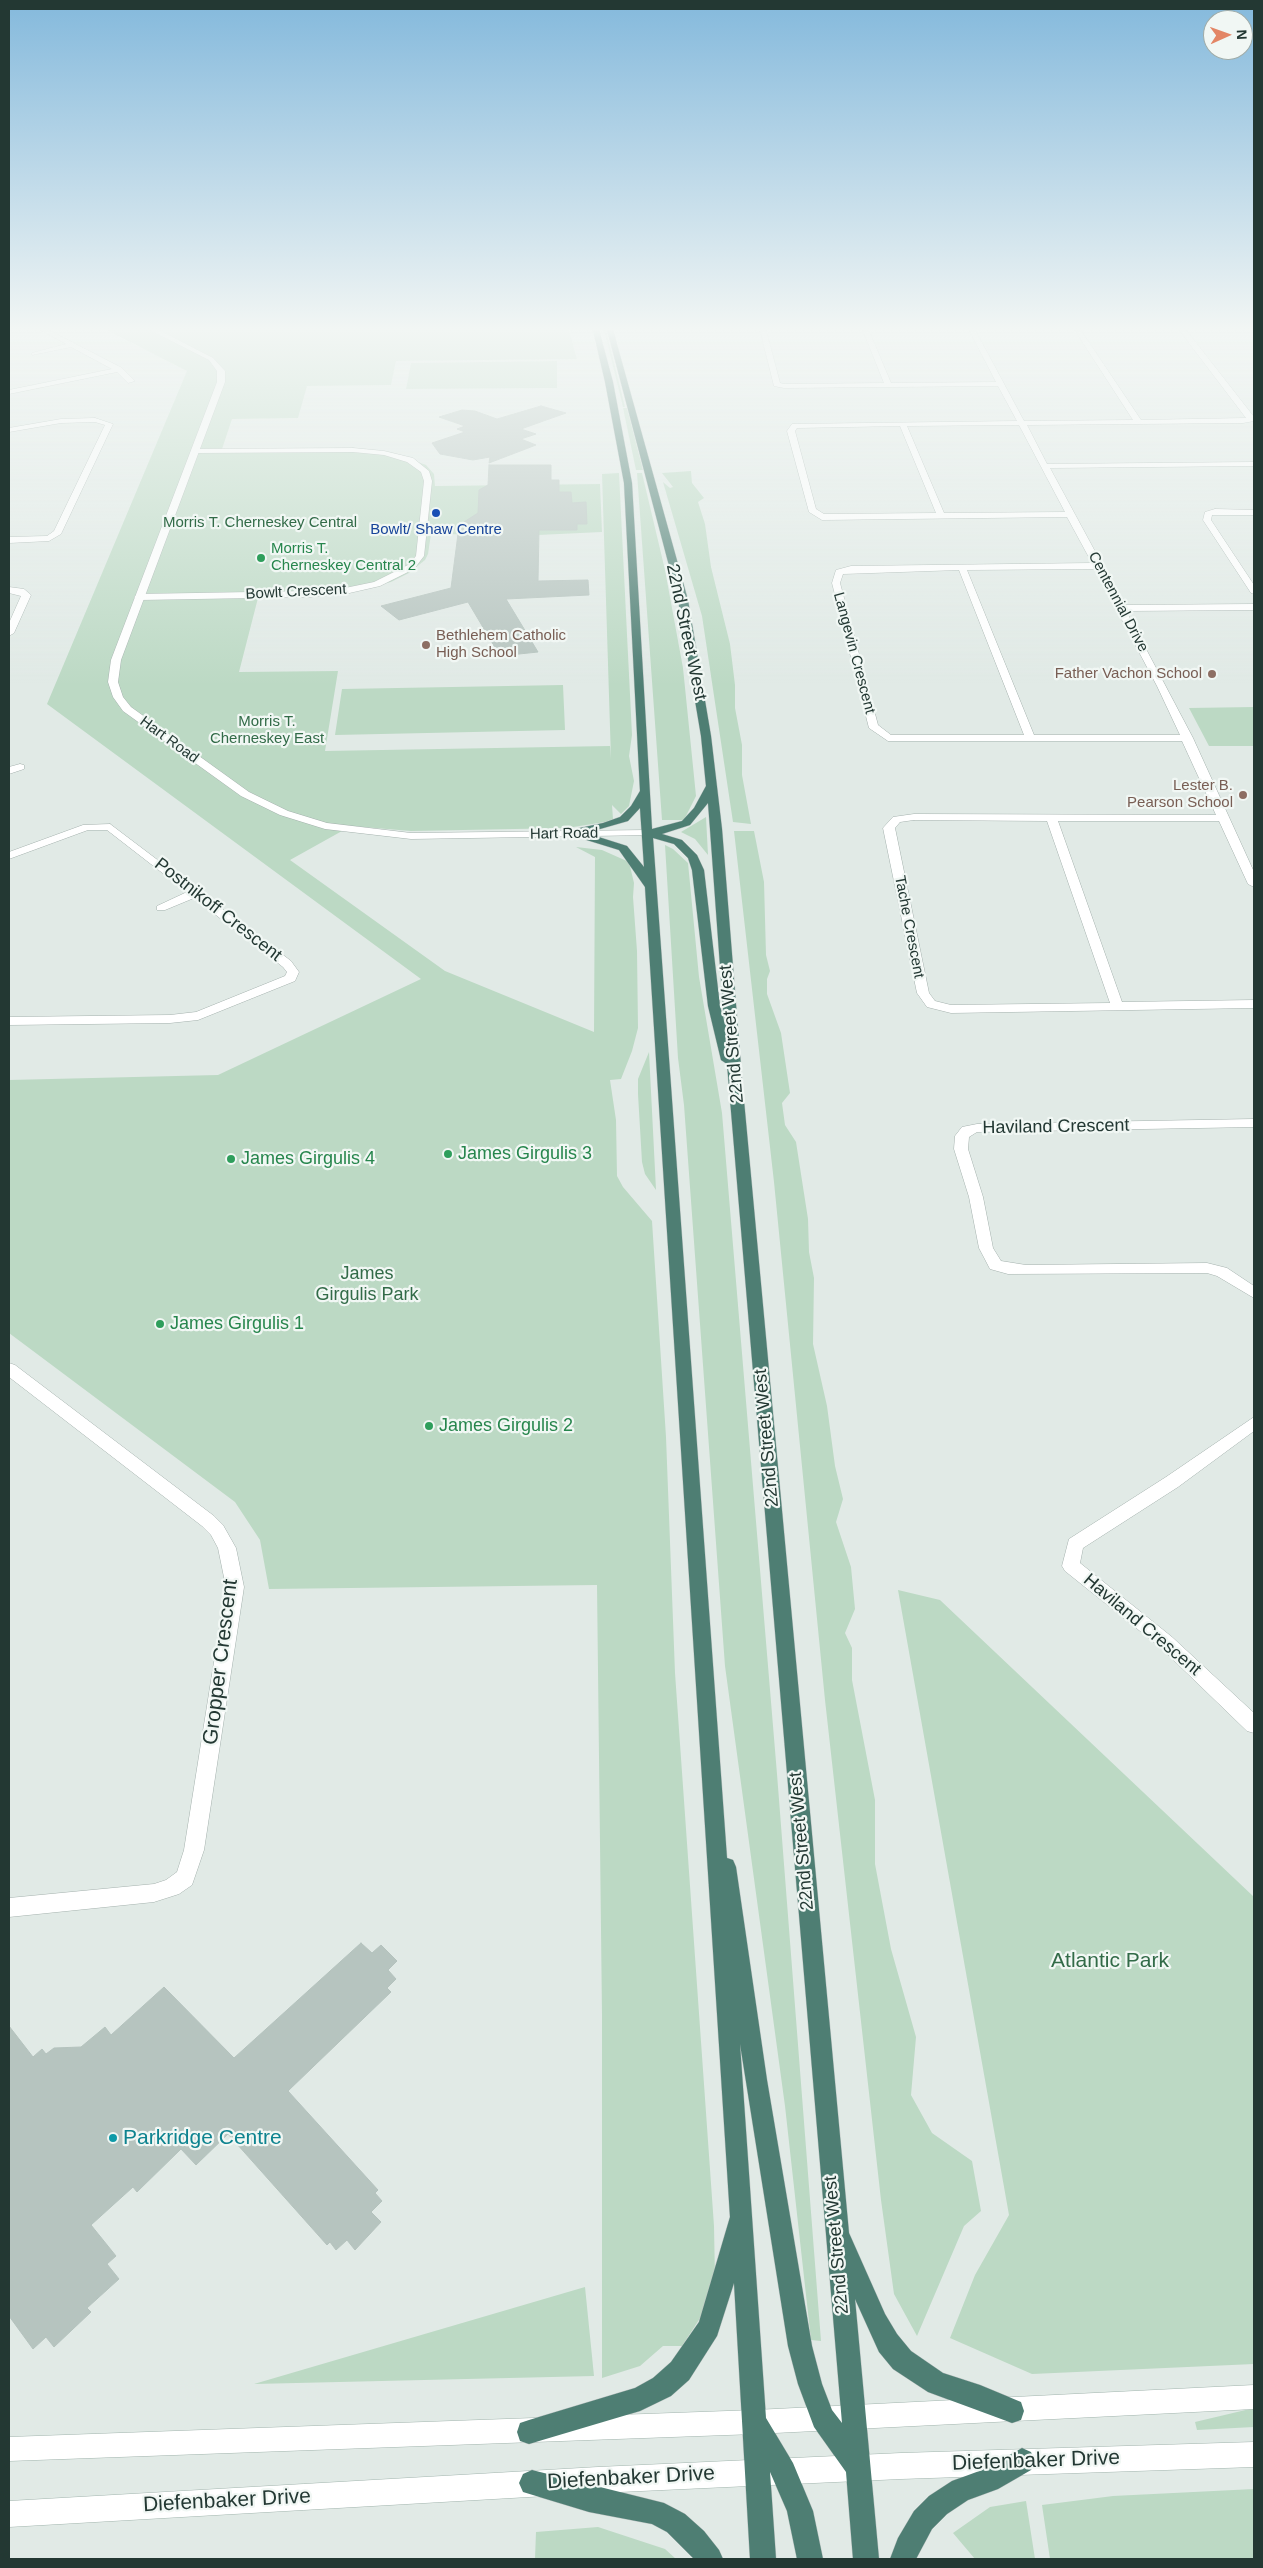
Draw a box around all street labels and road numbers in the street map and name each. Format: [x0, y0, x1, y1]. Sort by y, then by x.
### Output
street label: Centennial Drive [1084, 549, 1152, 655]
street label: 22nd Street West [661, 562, 711, 702]
street label: Bowlt Crescent [245, 580, 347, 604]
street label: Langevin Crescent [829, 590, 879, 716]
street label: Hart Road [136, 713, 202, 767]
street label: Hart Road [530, 824, 598, 844]
street label: Postnikoff Crescent [150, 854, 286, 966]
street label: Tache Crescent [890, 874, 928, 980]
street label: 22nd Street West [715, 964, 749, 1104]
street label: Haviland Crescent [982, 1115, 1130, 1139]
street label: 22nd Street West [750, 1368, 784, 1508]
street label: Haviland Crescent [1079, 1569, 1205, 1681]
street label: Gropper Crescent [198, 1578, 244, 1746]
street label: 22nd Street West [785, 1771, 819, 1911]
street label: 22nd Street West [820, 2175, 854, 2315]
street label: Diefenbaker Drive [952, 2445, 1120, 2477]
street label: Diefenbaker Drive [546, 2461, 716, 2495]
street label: Diefenbaker Drive [142, 2484, 312, 2518]

